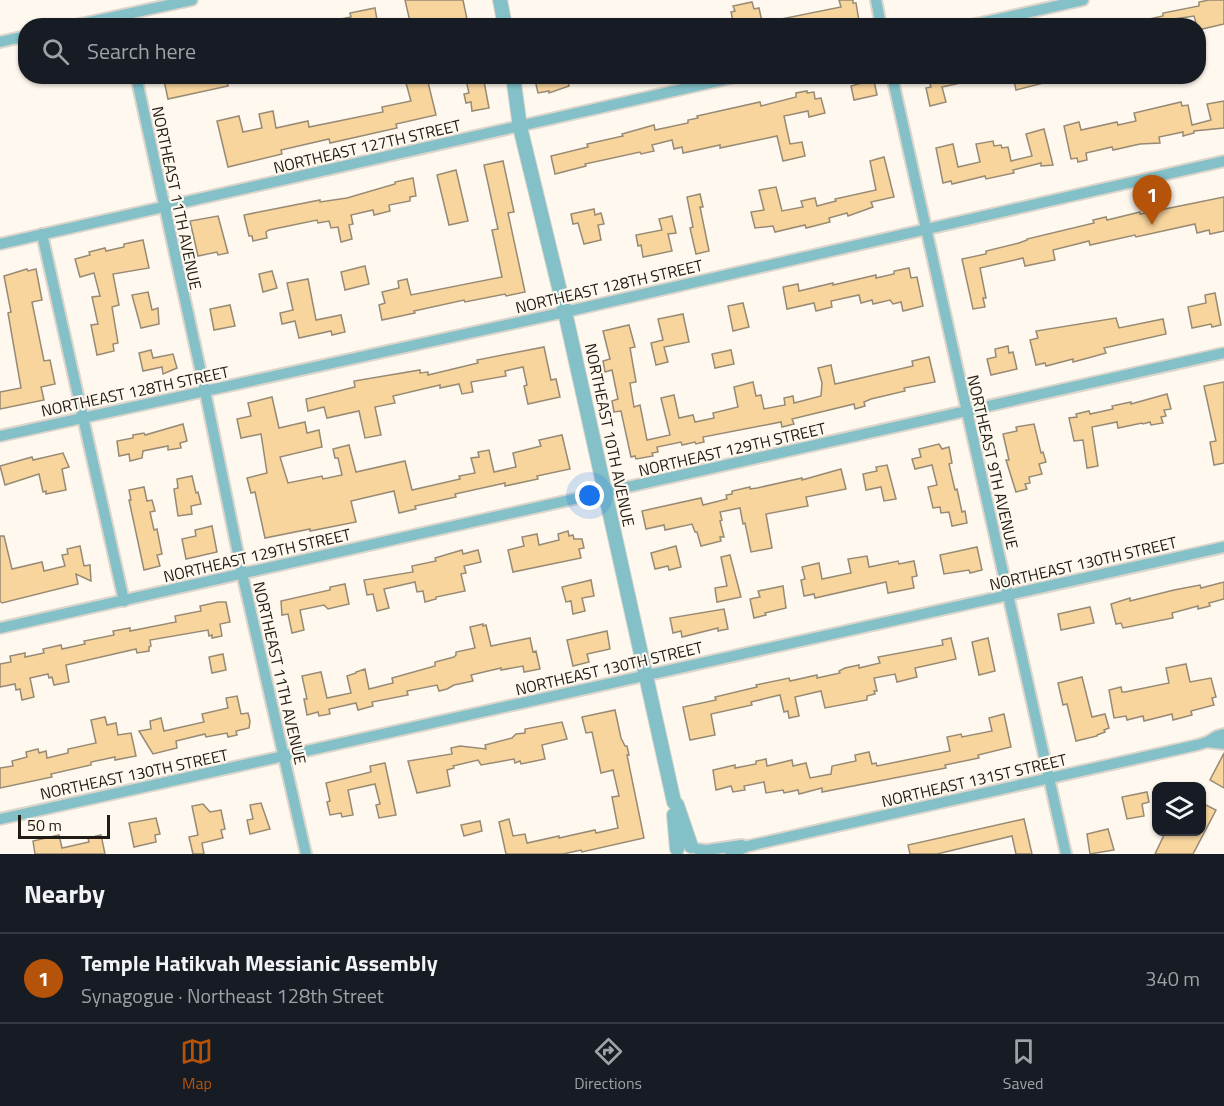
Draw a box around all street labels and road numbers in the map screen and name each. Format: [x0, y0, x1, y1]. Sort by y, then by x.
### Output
street label: NORTHEAST 11TH AVENUE [146, 104, 208, 292]
street label: NORTHEAST 127TH STREET [271, 113, 464, 179]
street label: NORTHEAST 128TH STREET [513, 253, 706, 319]
street label: NORTHEAST 10TH AVENUE [579, 341, 641, 529]
street label: NORTHEAST 128TH STREET [39, 359, 232, 423]
street label: NORTHEAST 9TH AVENUE [961, 373, 1025, 552]
street label: NORTHEAST 129TH STREET [636, 416, 829, 482]
street label: NORTHEAST 129TH STREET [161, 522, 354, 588]
street label: NORTHEAST 130TH STREET [987, 530, 1180, 596]
street label: NORTHEAST 11TH AVENUE [247, 579, 313, 767]
street label: NORTHEAST 130TH STREET [513, 635, 706, 701]
street label: NORTHEAST 130TH STREET [38, 742, 231, 806]
street label: NORTHEAST 131ST STREET [879, 747, 1070, 813]

